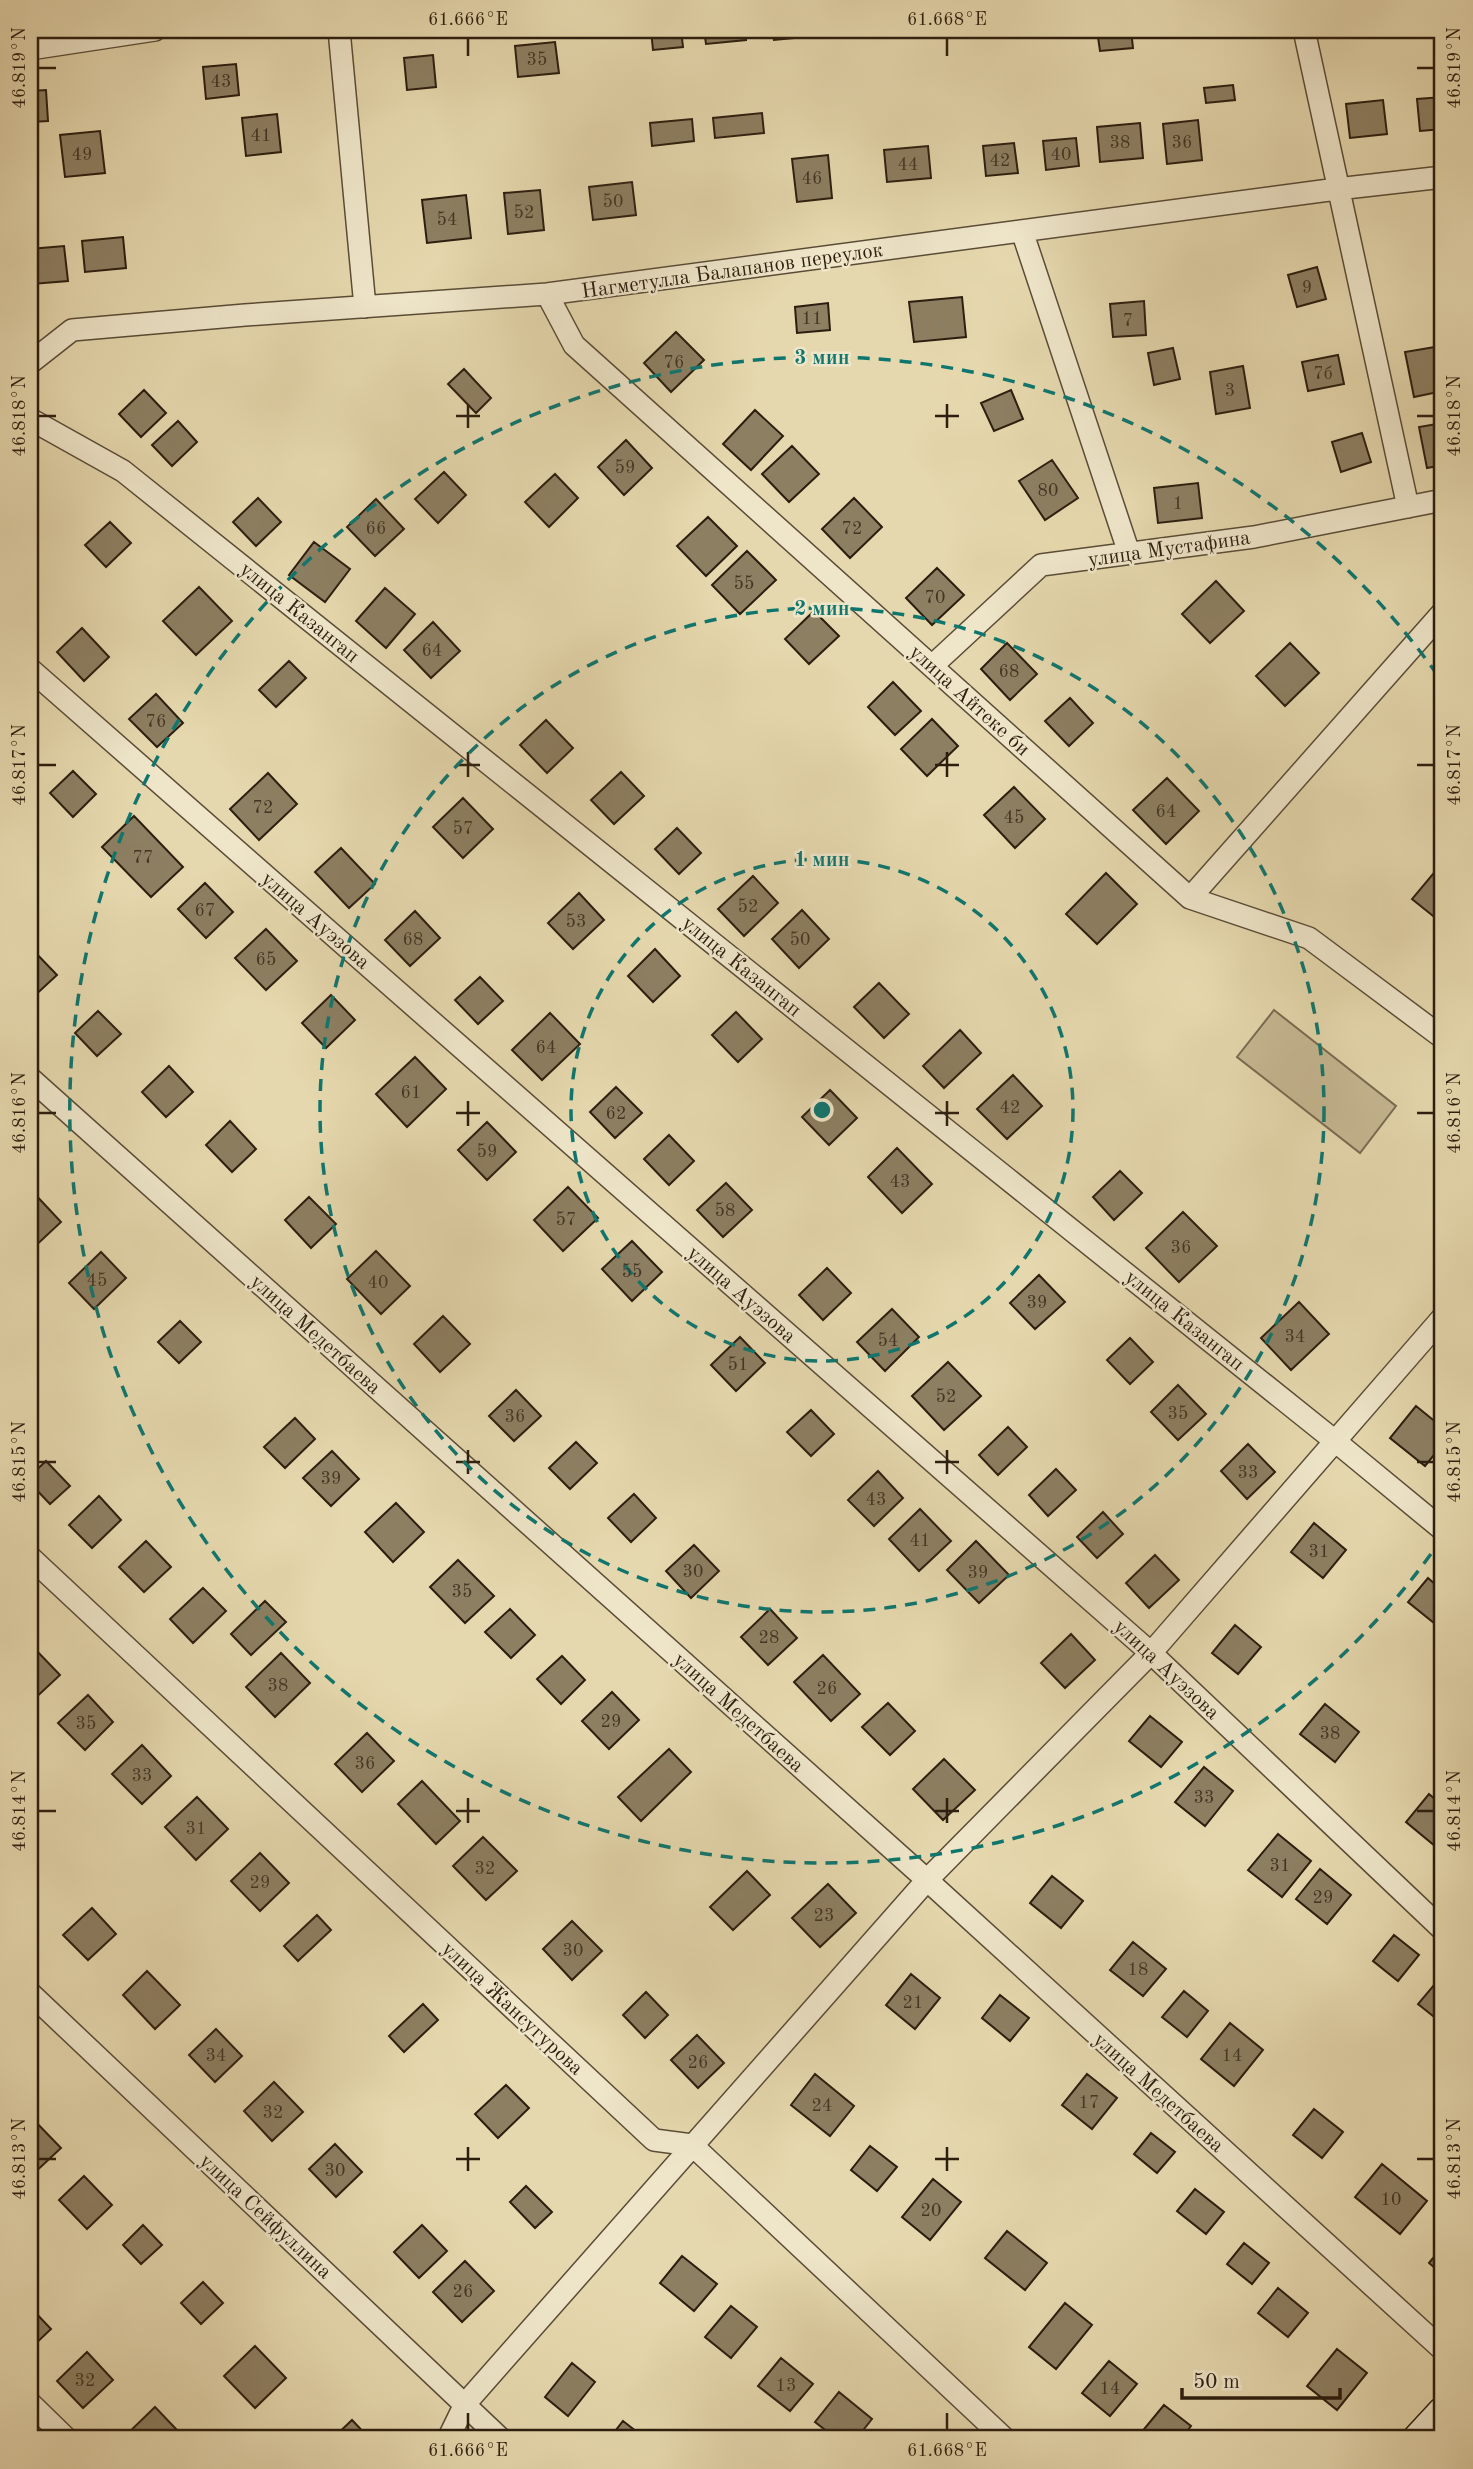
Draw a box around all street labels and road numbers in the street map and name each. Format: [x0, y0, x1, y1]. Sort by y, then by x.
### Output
street label: Нагметулла Балапанов переулок [580, 240, 885, 303]
street label: улица Мустафина [1087, 528, 1252, 571]
street label: улица Казангап [235, 559, 363, 667]
street label: улица Айтеке би [905, 642, 1033, 761]
street label: улица Ауэзова [257, 869, 373, 974]
street label: улица Казангап [677, 913, 805, 1021]
street label: улица Ауэзова [683, 1243, 799, 1348]
street label: улица Казангап [1120, 1267, 1248, 1375]
street label: улица Медетбаева [246, 1271, 384, 1399]
street label: улица Ауэзова [1109, 1616, 1223, 1724]
street label: улица Медетбаева [669, 1649, 807, 1777]
street label: улица Жансугурова [437, 1938, 587, 2080]
street label: улица Медетбаева [1089, 2029, 1227, 2157]
street label: улица Сейфуллина [195, 2151, 335, 2284]

